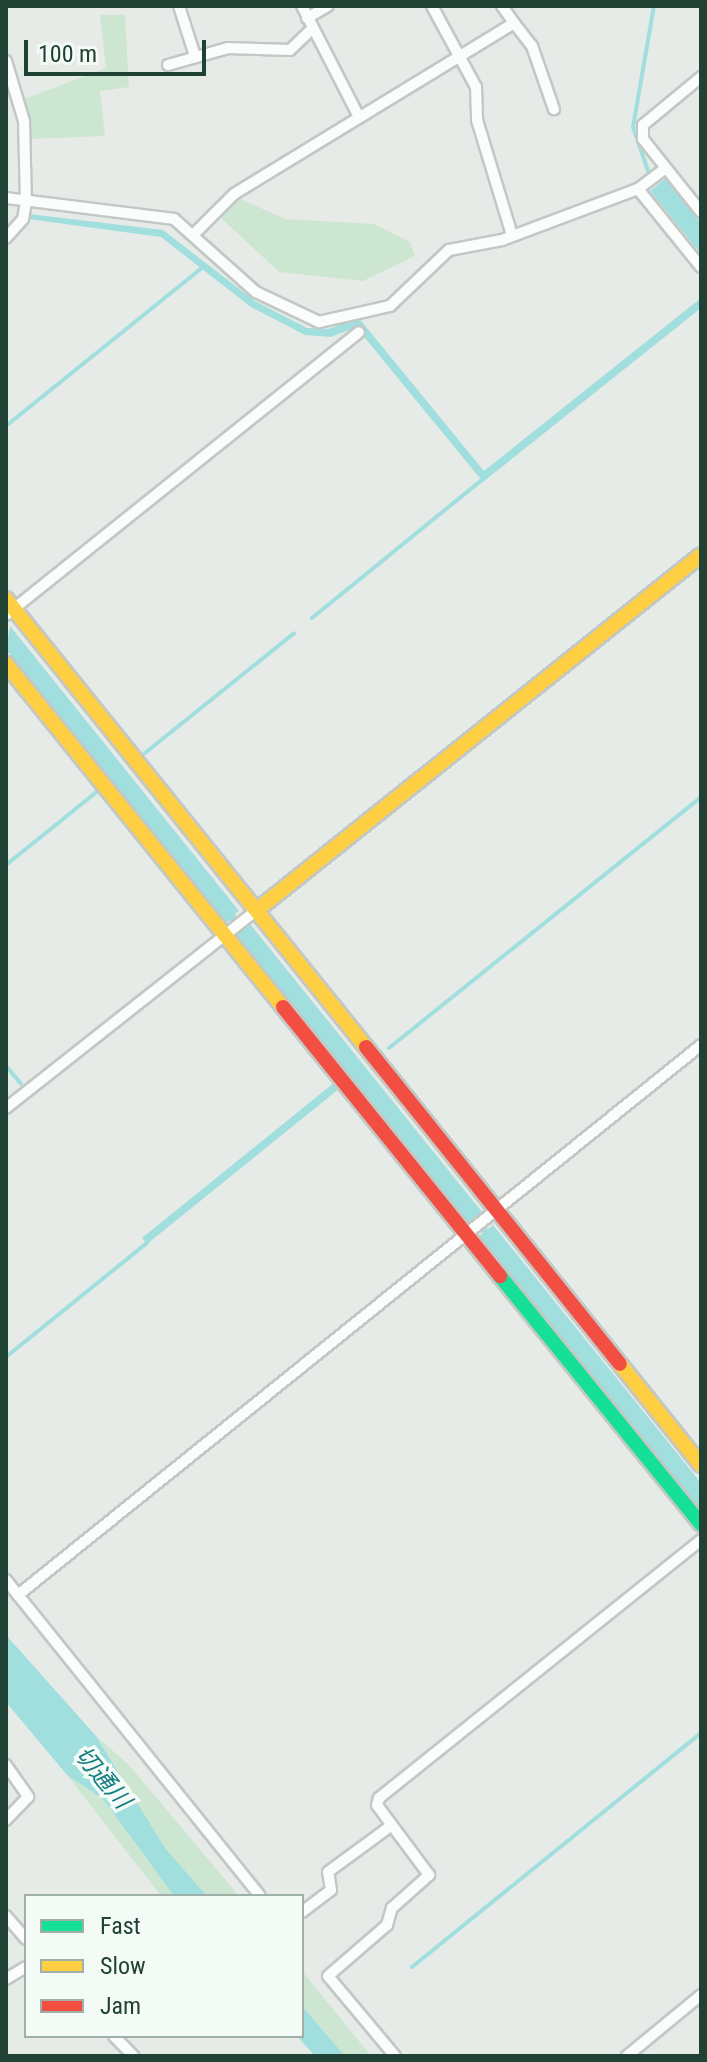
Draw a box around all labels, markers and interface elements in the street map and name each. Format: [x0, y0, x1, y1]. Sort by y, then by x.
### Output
scale bar [28, 24, 210, 74]
text: 100 m [38, 40, 97, 68]
water label: 切通川 [68, 1741, 136, 1815]
legend [24, 1894, 304, 2038]
text: Fast [100, 1912, 141, 1940]
text: Slow [100, 1952, 146, 1980]
text: Jam [100, 1992, 141, 2020]

